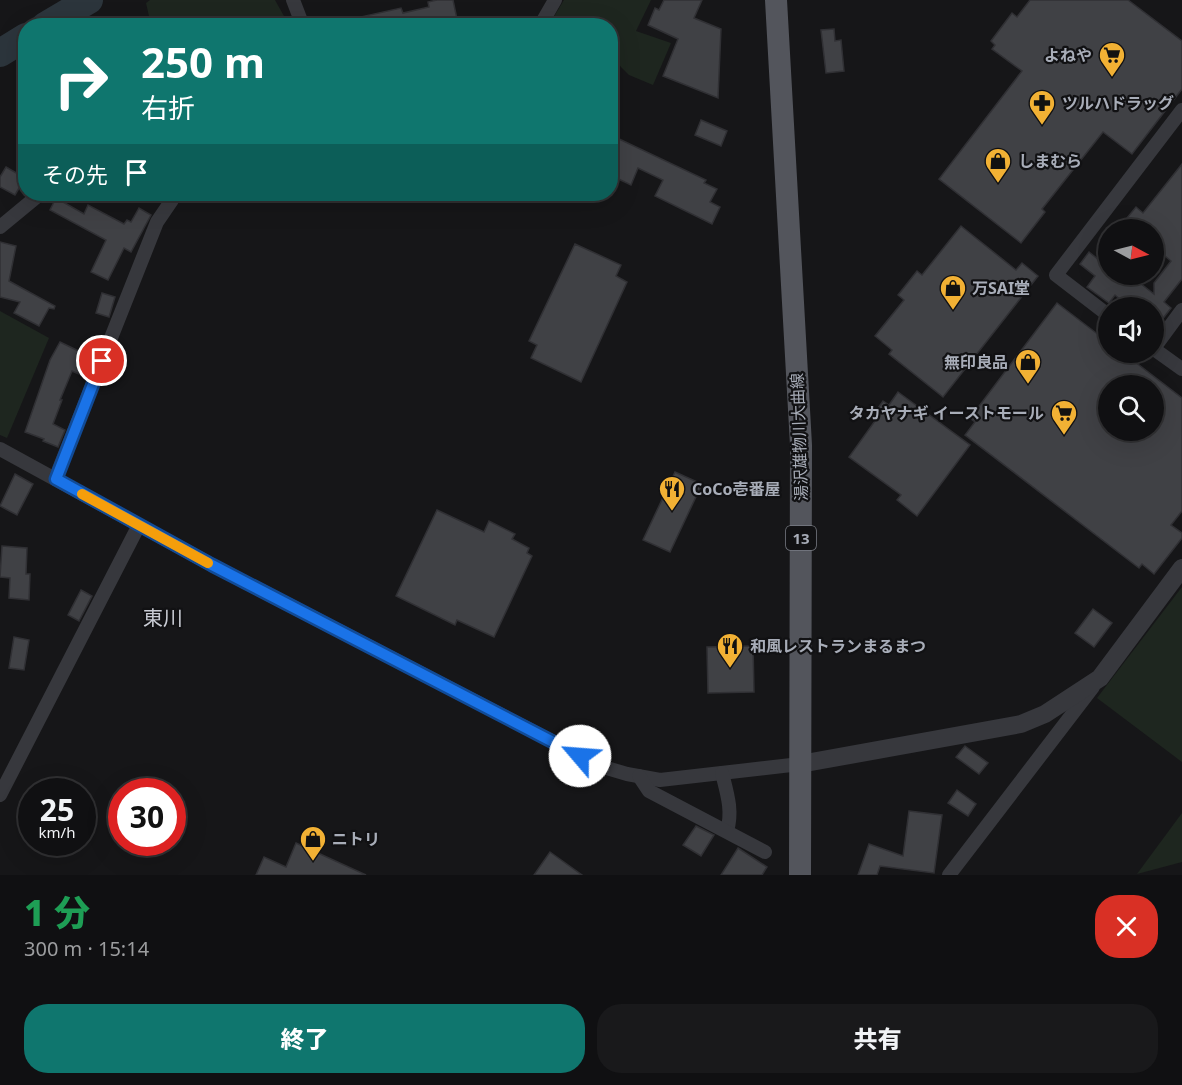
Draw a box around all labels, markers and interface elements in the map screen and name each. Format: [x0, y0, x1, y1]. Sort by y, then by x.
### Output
text: 250 m [141, 33, 265, 90]
supermarket icon: よねや [1097, 40, 1127, 78]
icon: right [42, 42, 120, 120]
place label: よねや [1044, 44, 1092, 66]
pharmacy icon: ツルハドラッグ [1027, 88, 1057, 126]
text: 右折 [141, 89, 195, 126]
place label: ツルハドラッグ [1062, 92, 1174, 114]
shop icon: しまむら [983, 146, 1013, 184]
place label: しまむら [1018, 150, 1082, 172]
icon: arrive [120, 156, 153, 189]
text: その先 [42, 159, 108, 189]
north arrow [1098, 219, 1164, 285]
map controls [1098, 219, 1164, 441]
shop icon: 万SAI堂 [938, 273, 968, 311]
place label: 万SAI堂 [972, 277, 1030, 299]
button: sound [1098, 297, 1164, 363]
pin [76, 335, 127, 386]
icon: arrive [85, 344, 118, 377]
shop icon: 無印良品 [1013, 347, 1043, 385]
place label: 無印良品 [944, 351, 1008, 373]
street label: 湯沢雄物川大曲線 [786, 373, 812, 501]
button: search [1098, 375, 1164, 441]
supermarket icon: タカヤナギ イーストモール [1049, 398, 1079, 436]
place label: タカヤナギ イーストモール [849, 402, 1044, 424]
restaurant icon: CoCo壱番屋 [657, 474, 687, 512]
place label: CoCo壱番屋 [692, 478, 781, 500]
road number: 13 [786, 526, 816, 550]
district label: 東川 [143, 604, 183, 631]
restaurant icon: 和風レストランまるまつ [715, 631, 745, 669]
place label: 和風レストランまるまつ [750, 635, 926, 657]
position arrow [548, 724, 612, 788]
speed limit sign: 30 [108, 778, 186, 856]
text: 25 [40, 789, 74, 830]
text: km/h [39, 822, 75, 842]
shop icon: ニトリ [298, 824, 328, 862]
place label: ニトリ [332, 828, 380, 850]
text: 1 分 [24, 888, 90, 937]
button: close [1095, 895, 1158, 958]
text: 300 m · 15:14 [24, 935, 149, 962]
button: 終了 [24, 1004, 585, 1073]
button: 共有 [597, 1004, 1158, 1073]

